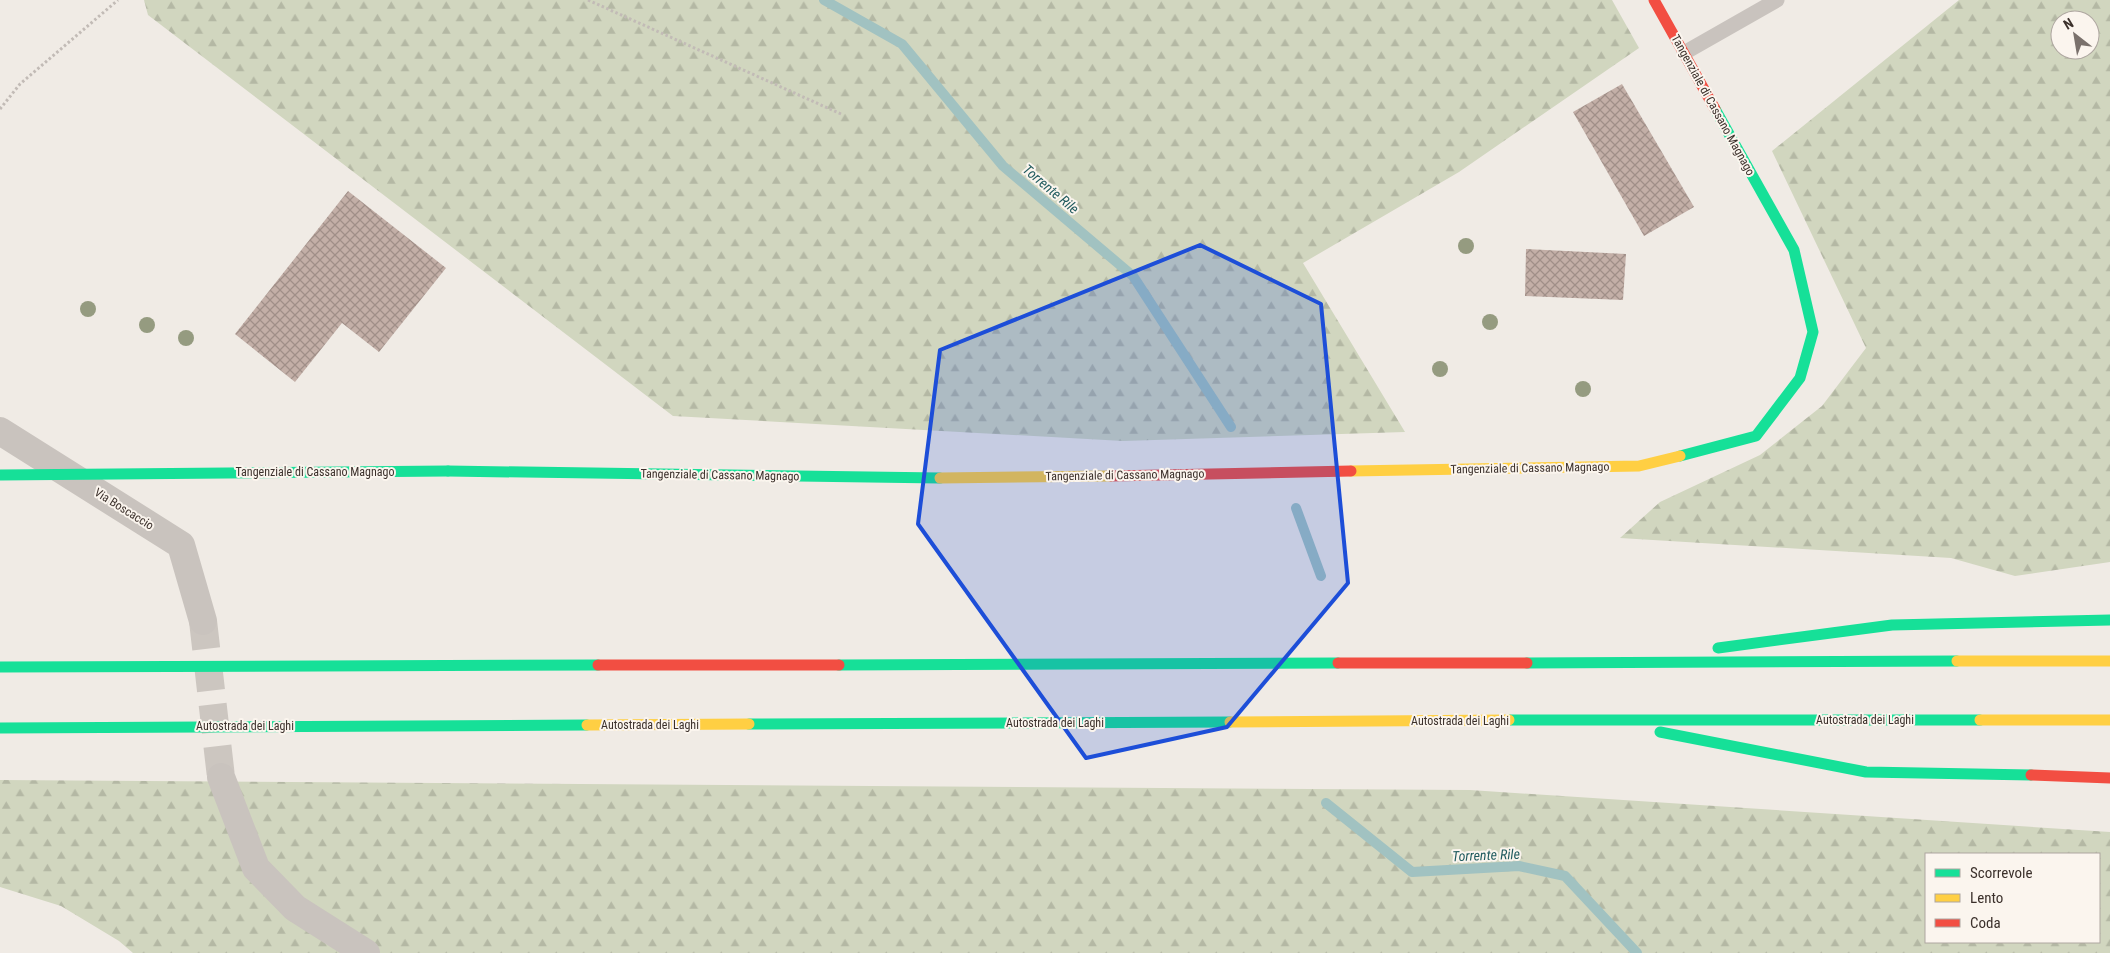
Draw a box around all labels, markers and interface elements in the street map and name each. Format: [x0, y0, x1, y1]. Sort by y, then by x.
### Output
north arrow [2050, 10, 2100, 60]
text: N [2061, 15, 2076, 33]
street label: Tangenziale di Cassano Magnago [1668, 32, 1758, 178]
water label: Torrente Rile [1020, 161, 1082, 217]
street label: Tangenziale di Cassano Magnago [1450, 460, 1610, 476]
street label: Tangenziale di Cassano Magnago [236, 465, 394, 479]
street label: Tangenziale di Cassano Magnago [640, 467, 800, 483]
street label: Tangenziale di Cassano Magnago [1045, 467, 1205, 483]
street label: Via Boscaccio [92, 485, 156, 533]
street label: Autostrada dei Laghi [1816, 713, 1914, 727]
street label: Autostrada dei Laghi [1411, 714, 1509, 728]
street label: Autostrada dei Laghi [1006, 716, 1104, 730]
street label: Autostrada dei Laghi [601, 718, 699, 732]
street label: Autostrada dei Laghi [196, 719, 294, 733]
water label: Torrente Rile [1452, 846, 1520, 864]
legend [1925, 853, 2100, 943]
text: Scorrevole [1970, 864, 2032, 882]
text: Lento [1970, 889, 2003, 907]
text: Coda [1970, 914, 2001, 932]

